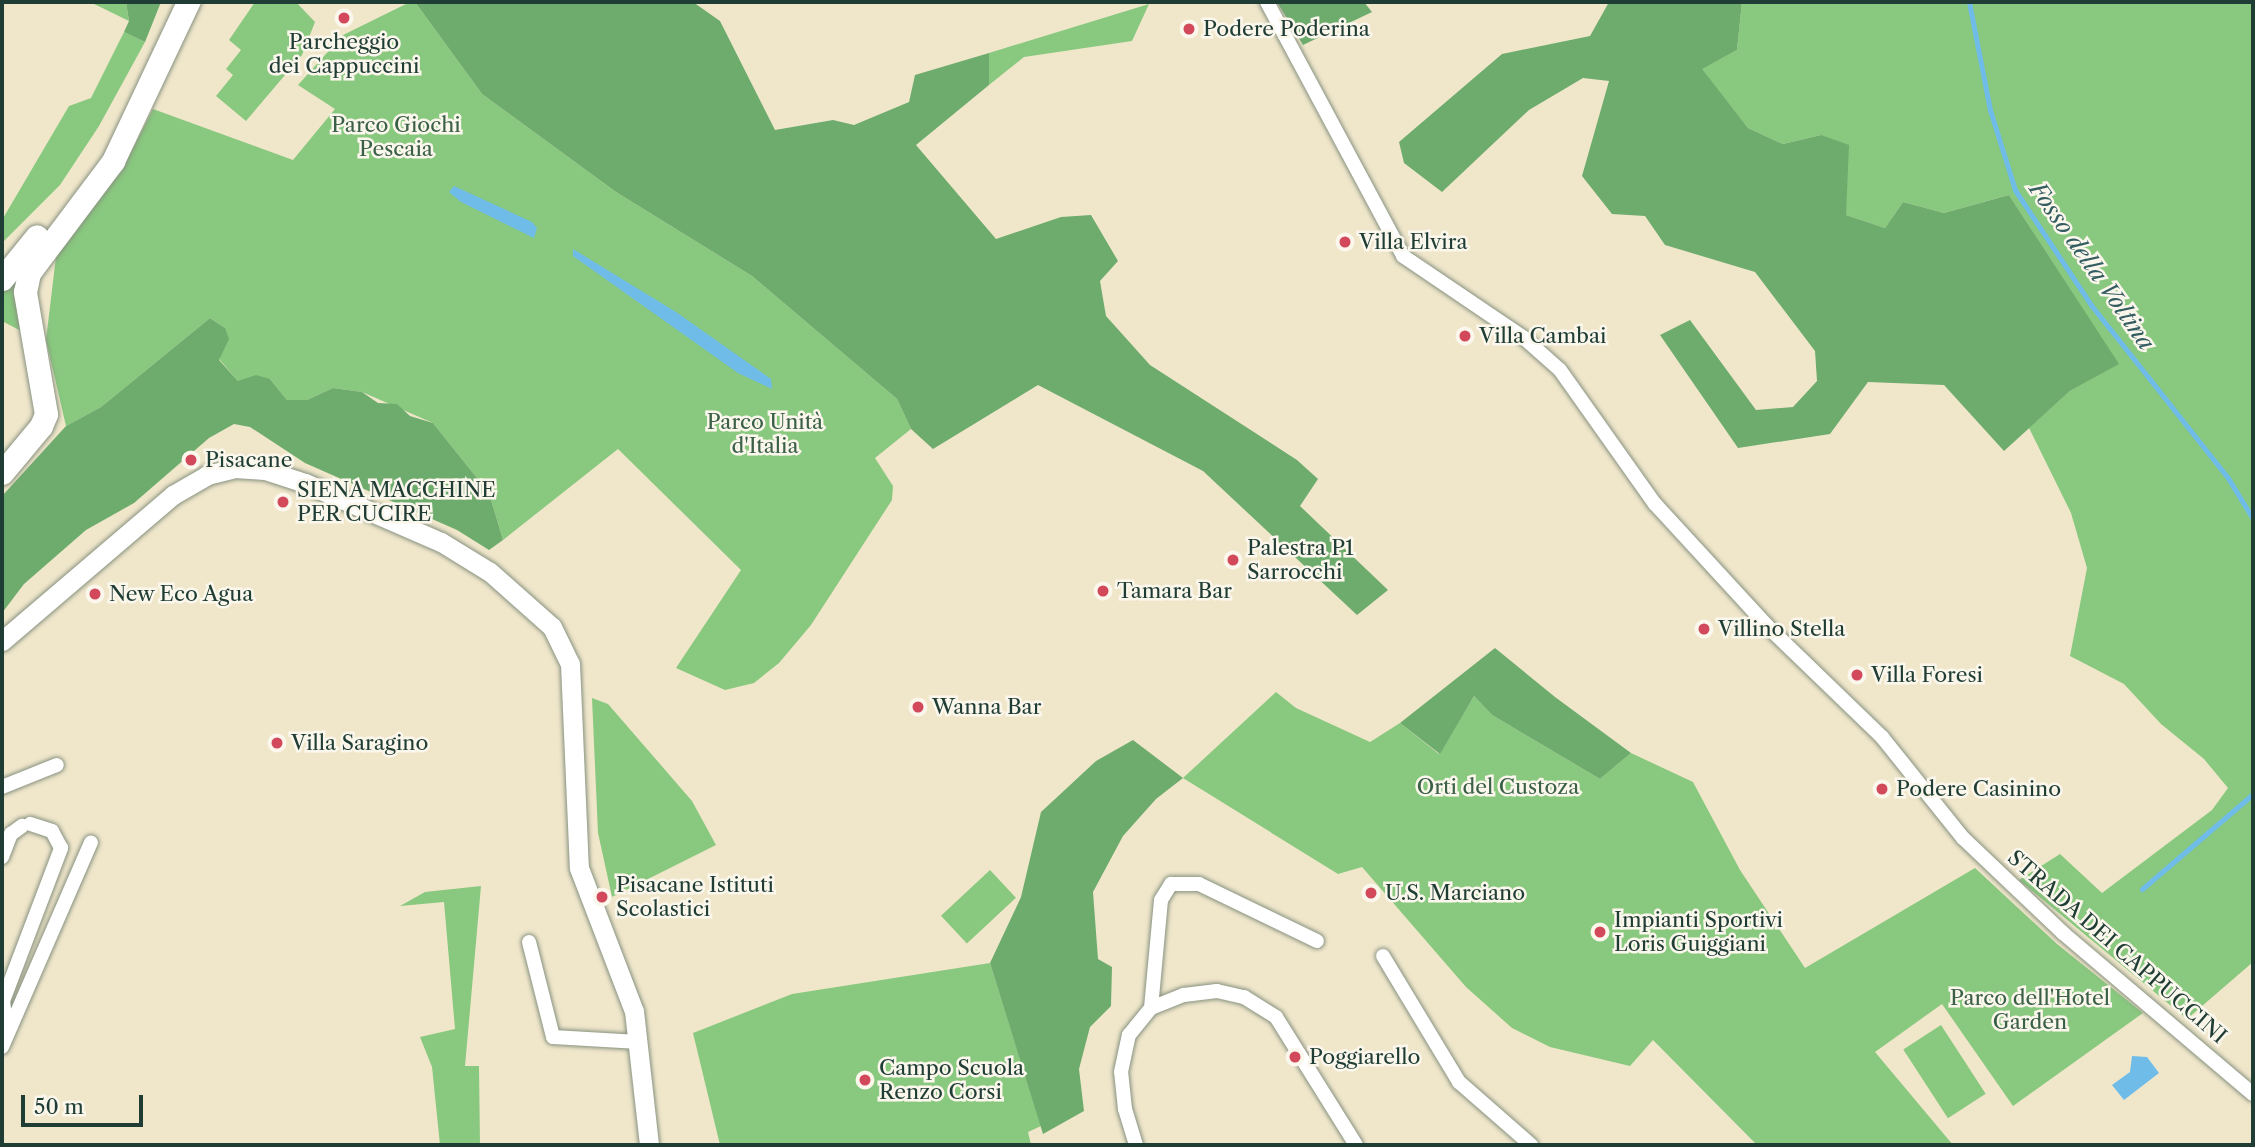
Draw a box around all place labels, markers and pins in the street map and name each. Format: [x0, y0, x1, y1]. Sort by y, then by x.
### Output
marker: Parcheggio dei Cappuccini [336, 10, 352, 26]
place label: Podere Poderina [1203, 16, 1370, 42]
marker: Podere Poderina [1181, 21, 1197, 37]
place label: Parcheggio dei Cappuccini [269, 29, 419, 79]
place label: Villa Elvira [1359, 229, 1468, 255]
marker: Villa Elvira [1337, 234, 1353, 250]
place label: Villa Cambai [1479, 323, 1607, 349]
marker: Villa Cambai [1457, 328, 1473, 344]
place label: Pisacane [205, 447, 292, 473]
marker: Pisacane [183, 452, 199, 468]
place label: SIENA MACCHINE PER CUCIRE [297, 477, 497, 527]
marker: SIENA MACCHINE PER CUCIRE [275, 494, 291, 510]
place label: Palestra P1 Sarrocchi [1247, 535, 1354, 585]
marker: Palestra P1 Sarrocchi [1225, 552, 1241, 568]
place label: Tamara Bar [1117, 578, 1232, 604]
place label: New Eco Agua [109, 581, 255, 607]
marker: Tamara Bar [1095, 583, 1111, 599]
marker: New Eco Agua [87, 586, 103, 602]
place label: Villino Stella [1718, 616, 1845, 642]
marker: Villino Stella [1696, 621, 1712, 637]
place label: Villa Foresi [1871, 662, 1983, 688]
marker: Villa Foresi [1849, 667, 1865, 683]
place label: Wanna Bar [932, 694, 1042, 720]
marker: Wanna Bar [910, 699, 926, 715]
place label: Villa Saragino [291, 730, 429, 756]
marker: Villa Saragino [269, 735, 285, 751]
place label: Podere Casinino [1896, 776, 2061, 802]
marker: Podere Casinino [1874, 781, 1890, 797]
place label: Pisacane Istituti Scolastici [616, 872, 774, 922]
place label: U.S. Marciano [1385, 880, 1525, 906]
marker: U.S. Marciano [1363, 885, 1379, 901]
marker: Pisacane Istituti Scolastici [594, 889, 610, 905]
place label: Impianti Sportivi Loris Guiggiani [1614, 907, 1783, 957]
marker: Impianti Sportivi Loris Guiggiani [1592, 924, 1608, 940]
place label: Poggiarello [1309, 1044, 1420, 1070]
marker: Poggiarello [1287, 1049, 1303, 1065]
place label: Campo Scuola Renzo Corsi [879, 1055, 1024, 1105]
marker: Campo Scuola Renzo Corsi [857, 1072, 873, 1088]

